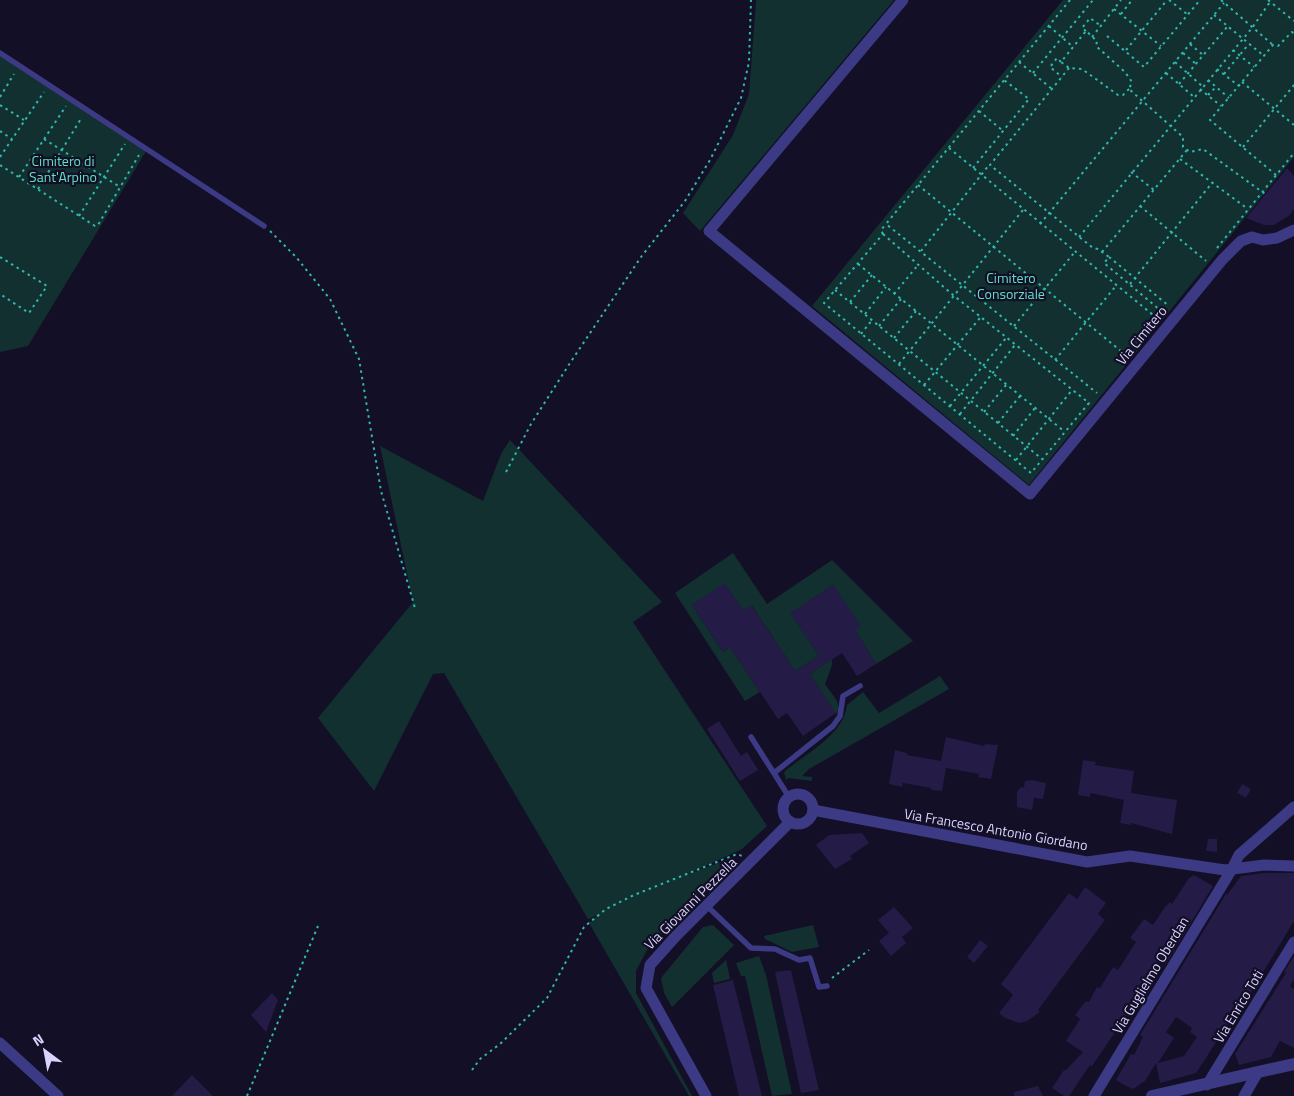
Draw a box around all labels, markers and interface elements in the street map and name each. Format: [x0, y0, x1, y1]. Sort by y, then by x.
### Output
park label: Cimitero di Sant'Arpino [29, 150, 97, 187]
park label: Cimitero Consorziale [977, 267, 1045, 304]
street label: Via Cimitero [1111, 301, 1171, 369]
street label: Via Francesco Antonio Giordano [903, 803, 1089, 855]
street label: Via Giovanni Pezzella [639, 852, 741, 954]
street label: Via Guglielmo Oberdan [1107, 912, 1193, 1038]
street label: Via Enrico Toti [1208, 965, 1268, 1047]
north arrow [20, 1026, 70, 1076]
text: N [28, 1028, 48, 1051]

